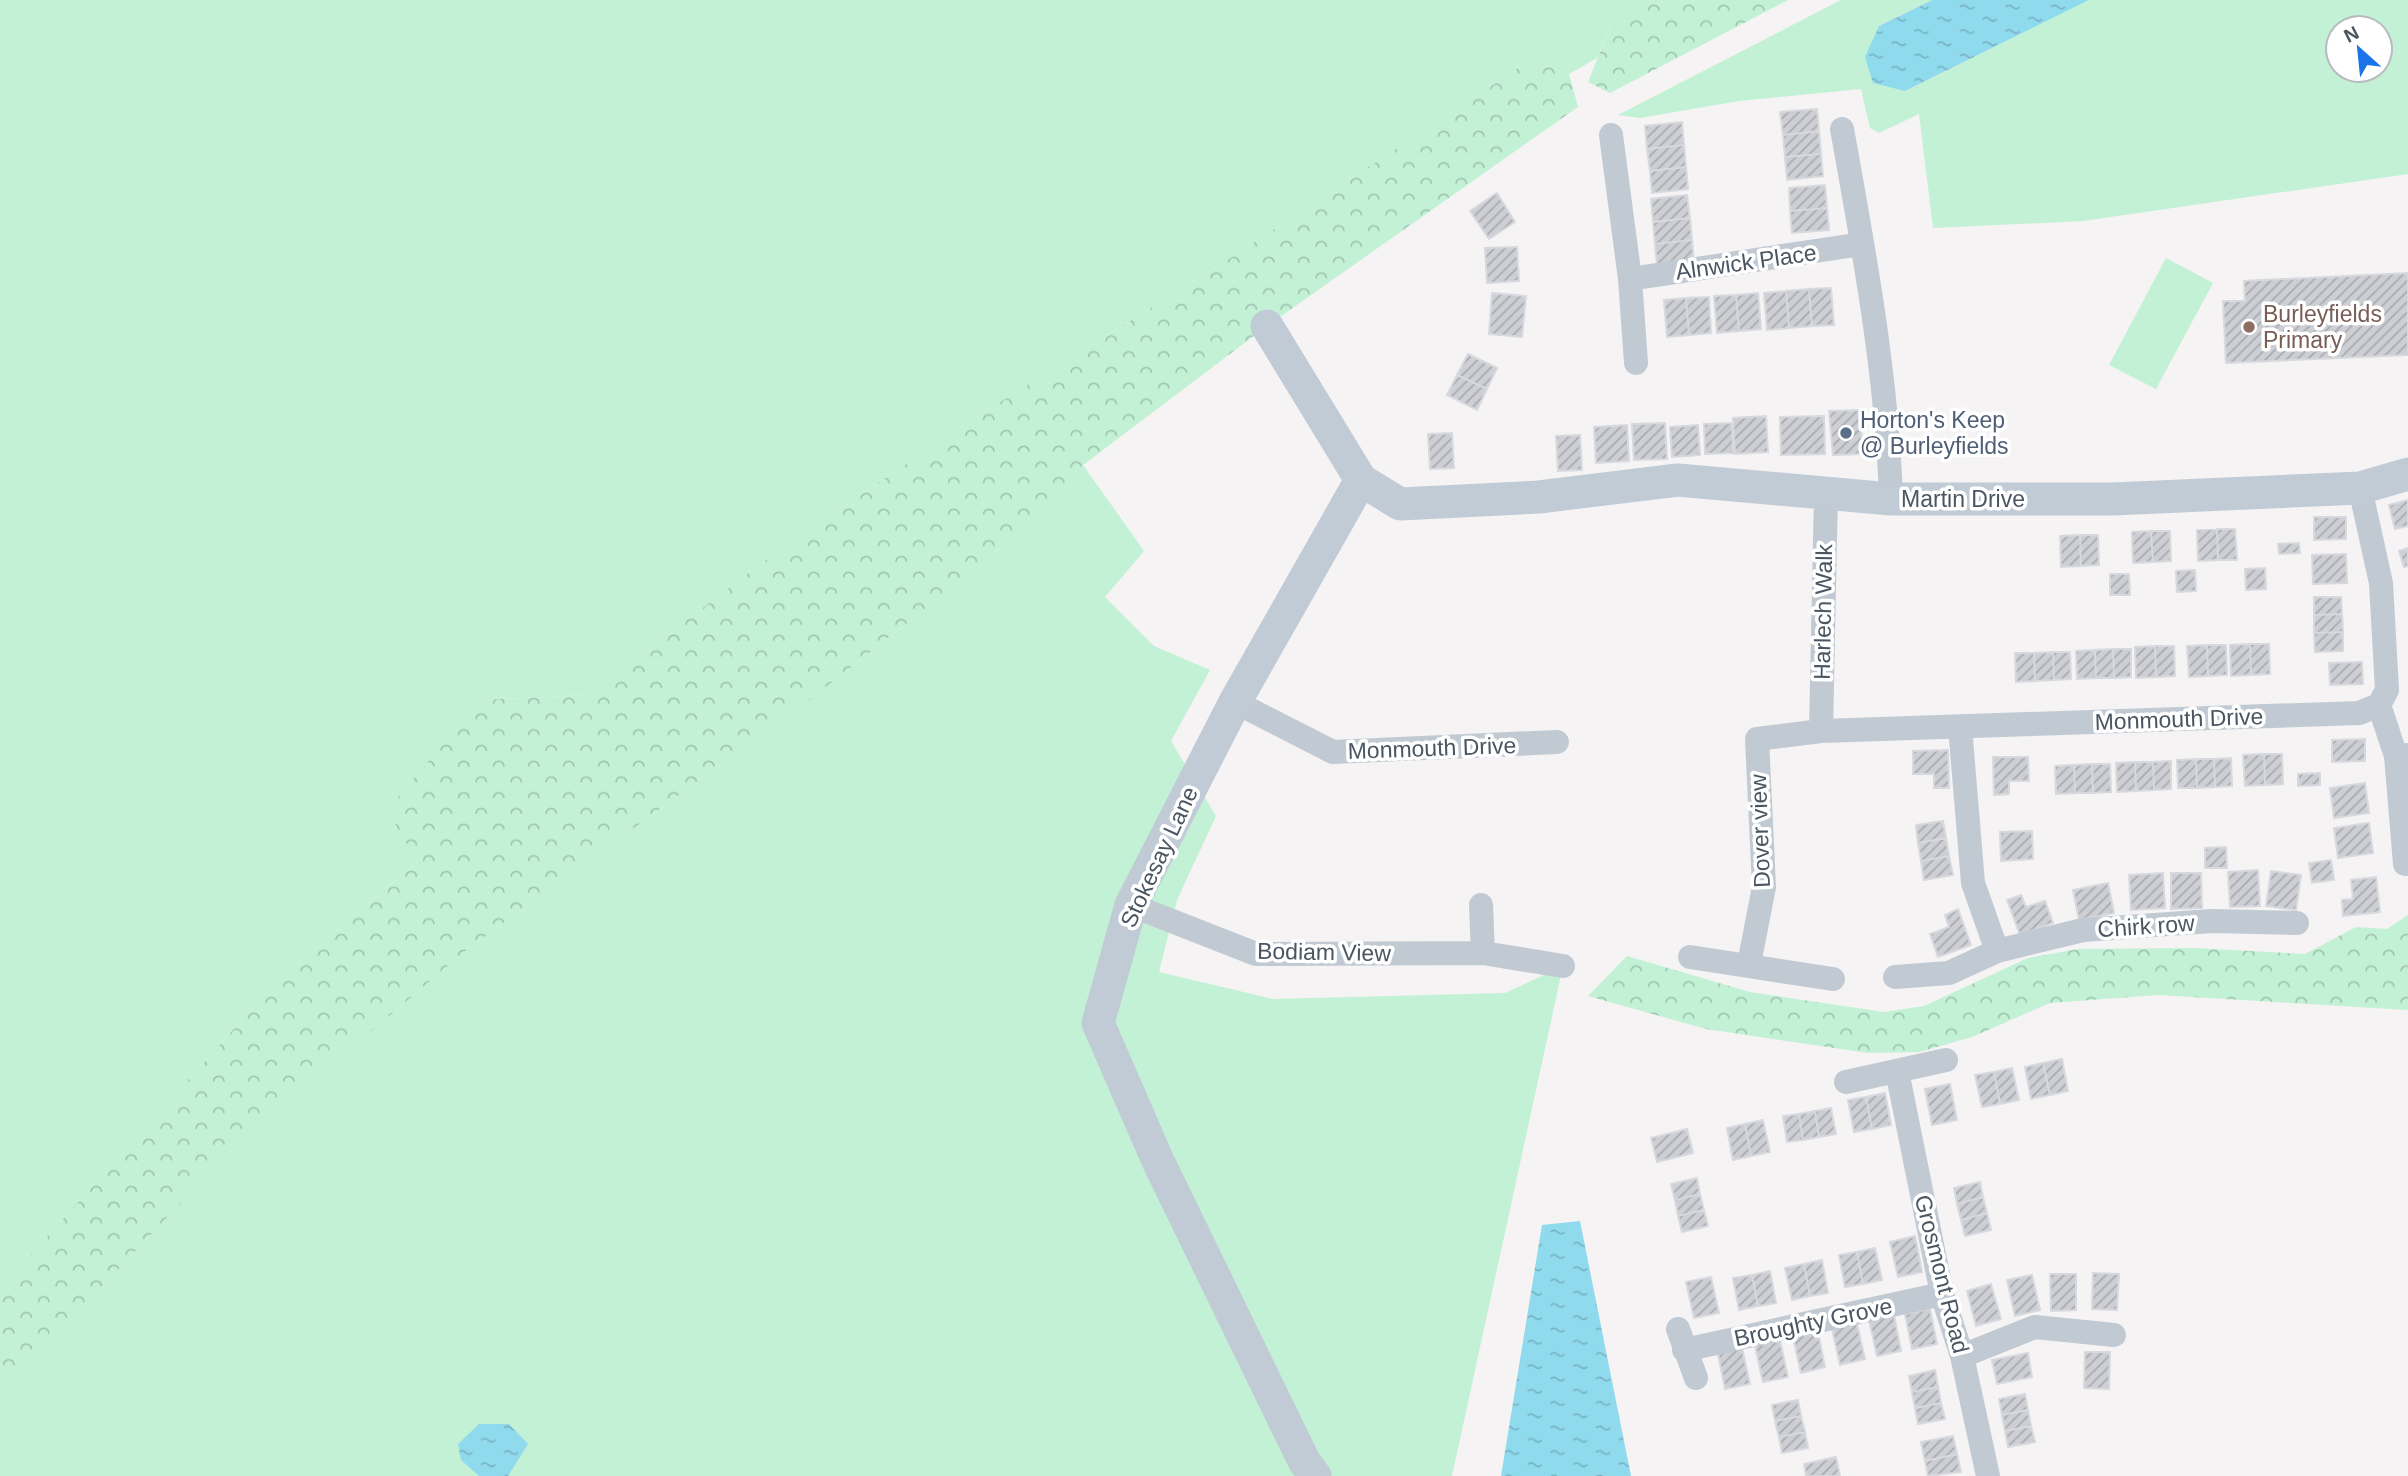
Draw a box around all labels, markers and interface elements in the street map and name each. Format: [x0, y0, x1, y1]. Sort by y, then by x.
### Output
north arrow [2324, 14, 2394, 84]
text: N [2341, 22, 2362, 47]
street label: Alnwick Place [1674, 239, 1818, 285]
place label: Burleyfields Primary [2263, 301, 2382, 353]
marker: Burleyfields Primary [2241, 319, 2257, 335]
place label: Horton's Keep @ Burleyfields [1860, 407, 2009, 459]
marker: Horton's Keep @ Burleyfields [1838, 425, 1854, 441]
street label: Martin Drive [1901, 486, 2025, 512]
street label: Harlech Walk [1809, 543, 1837, 680]
street label: Monmouth Drive [2094, 703, 2264, 735]
street label: Monmouth Drive [1347, 732, 1517, 764]
street label: Dover view [1745, 773, 1775, 888]
street label: Stokesay Lane [1115, 783, 1203, 931]
street label: Chirk row [2097, 910, 2196, 942]
street label: Bodiam View [1257, 938, 1392, 966]
street label: Grosmont Road [1910, 1192, 1974, 1356]
street label: Broughty Grove [1732, 1293, 1894, 1351]

